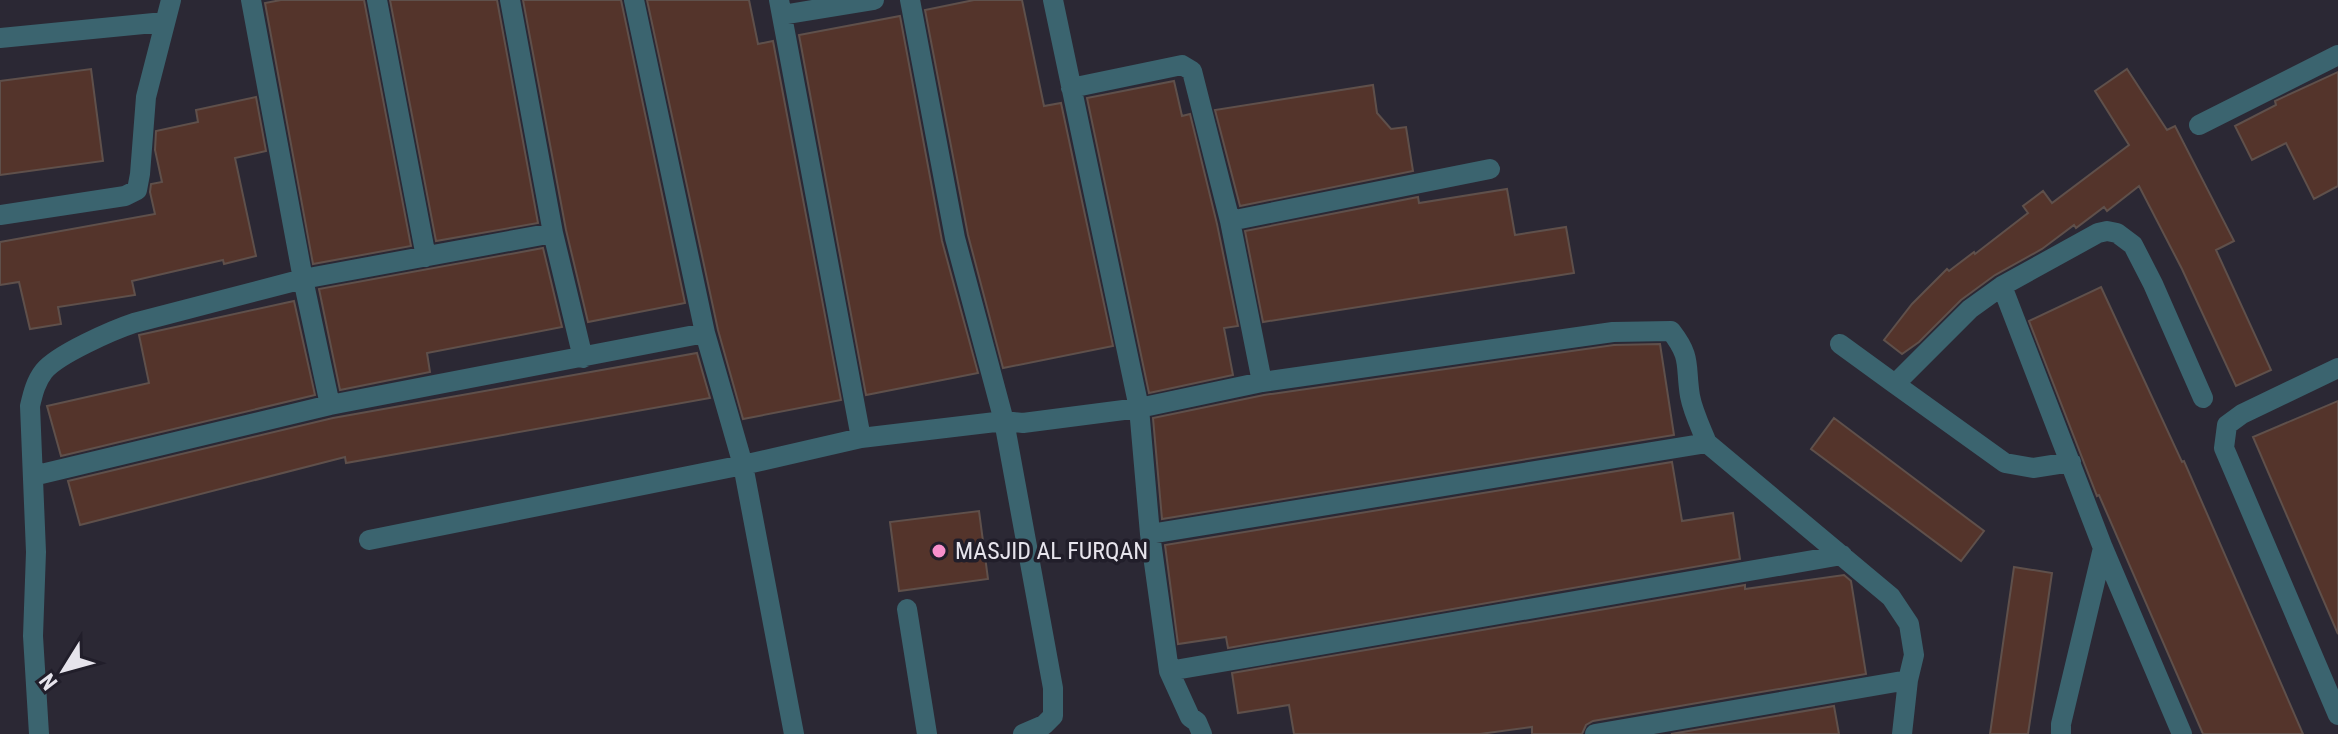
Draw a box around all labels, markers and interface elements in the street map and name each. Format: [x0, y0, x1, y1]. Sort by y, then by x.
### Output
place label: MASJID AL FURQAN [955, 537, 1148, 565]
marker: MASJID AL FURQAN [930, 542, 948, 560]
north arrow [24, 630, 104, 710]
text: N [34, 669, 62, 695]

